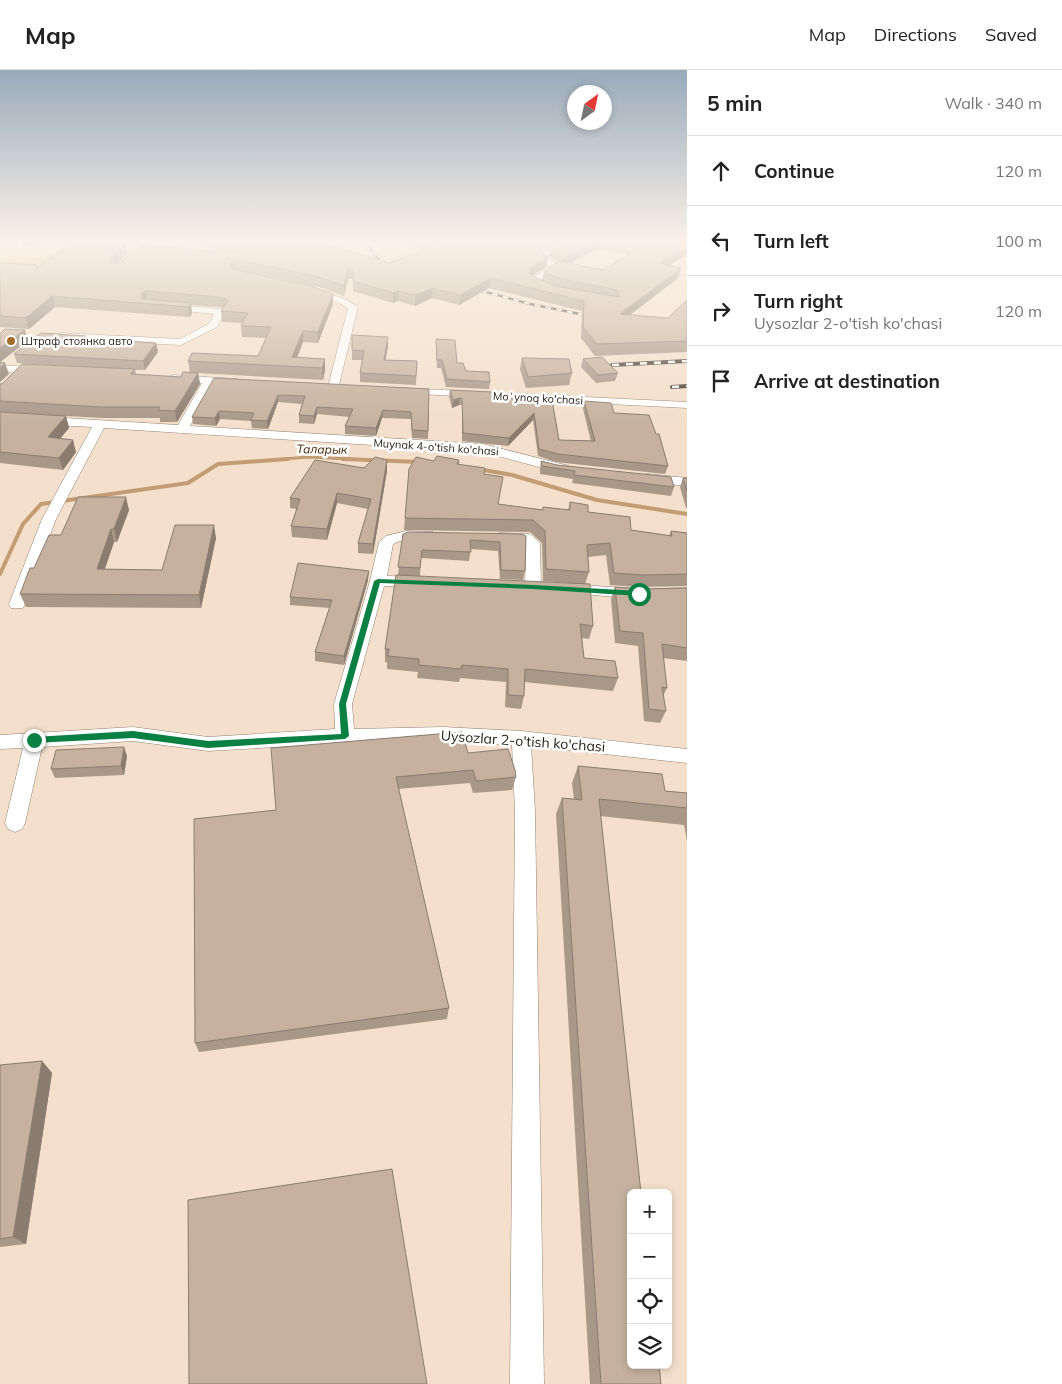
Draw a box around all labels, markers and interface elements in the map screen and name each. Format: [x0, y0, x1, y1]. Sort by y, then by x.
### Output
text: Map [25, 20, 76, 50]
text: Map [809, 23, 846, 46]
text: Directions [874, 23, 957, 46]
text: Saved [985, 23, 1037, 46]
north arrow [567, 85, 612, 130]
text: 5 min [707, 90, 762, 116]
text: Walk · 340 m [944, 93, 1042, 113]
icon: ahead [707, 157, 735, 185]
text: Continue [754, 159, 834, 183]
text: 120 m [995, 161, 1042, 181]
icon: left [707, 227, 735, 255]
text: Turn left [754, 229, 829, 253]
text: 100 m [995, 231, 1042, 251]
text: Turn right [754, 289, 843, 313]
icon: right [707, 297, 735, 325]
text: 120 m [995, 301, 1042, 321]
text: Uysozlar 2-o'tish ko'chasi [754, 313, 942, 333]
place label: Штраф стоянка авто [21, 334, 133, 348]
marker: Штраф стоянка авто [5, 335, 17, 347]
icon: arrive [707, 367, 735, 395]
text: Arrive at destination [754, 369, 940, 393]
street label: Moʻynoq ko'chasi [493, 389, 583, 407]
street label: Muynak 4-o'tish ko'chasi [373, 436, 499, 458]
water label: Таларык [297, 441, 348, 457]
route start [628, 583, 651, 606]
street label: Uysozlar 2-o'tish ko'chasi [440, 726, 606, 756]
route end [23, 729, 46, 752]
map controls [627, 1189, 672, 1369]
button: + [627, 1189, 672, 1234]
button: − [627, 1234, 672, 1279]
button: locate [627, 1279, 672, 1324]
button: layers [627, 1324, 672, 1369]

